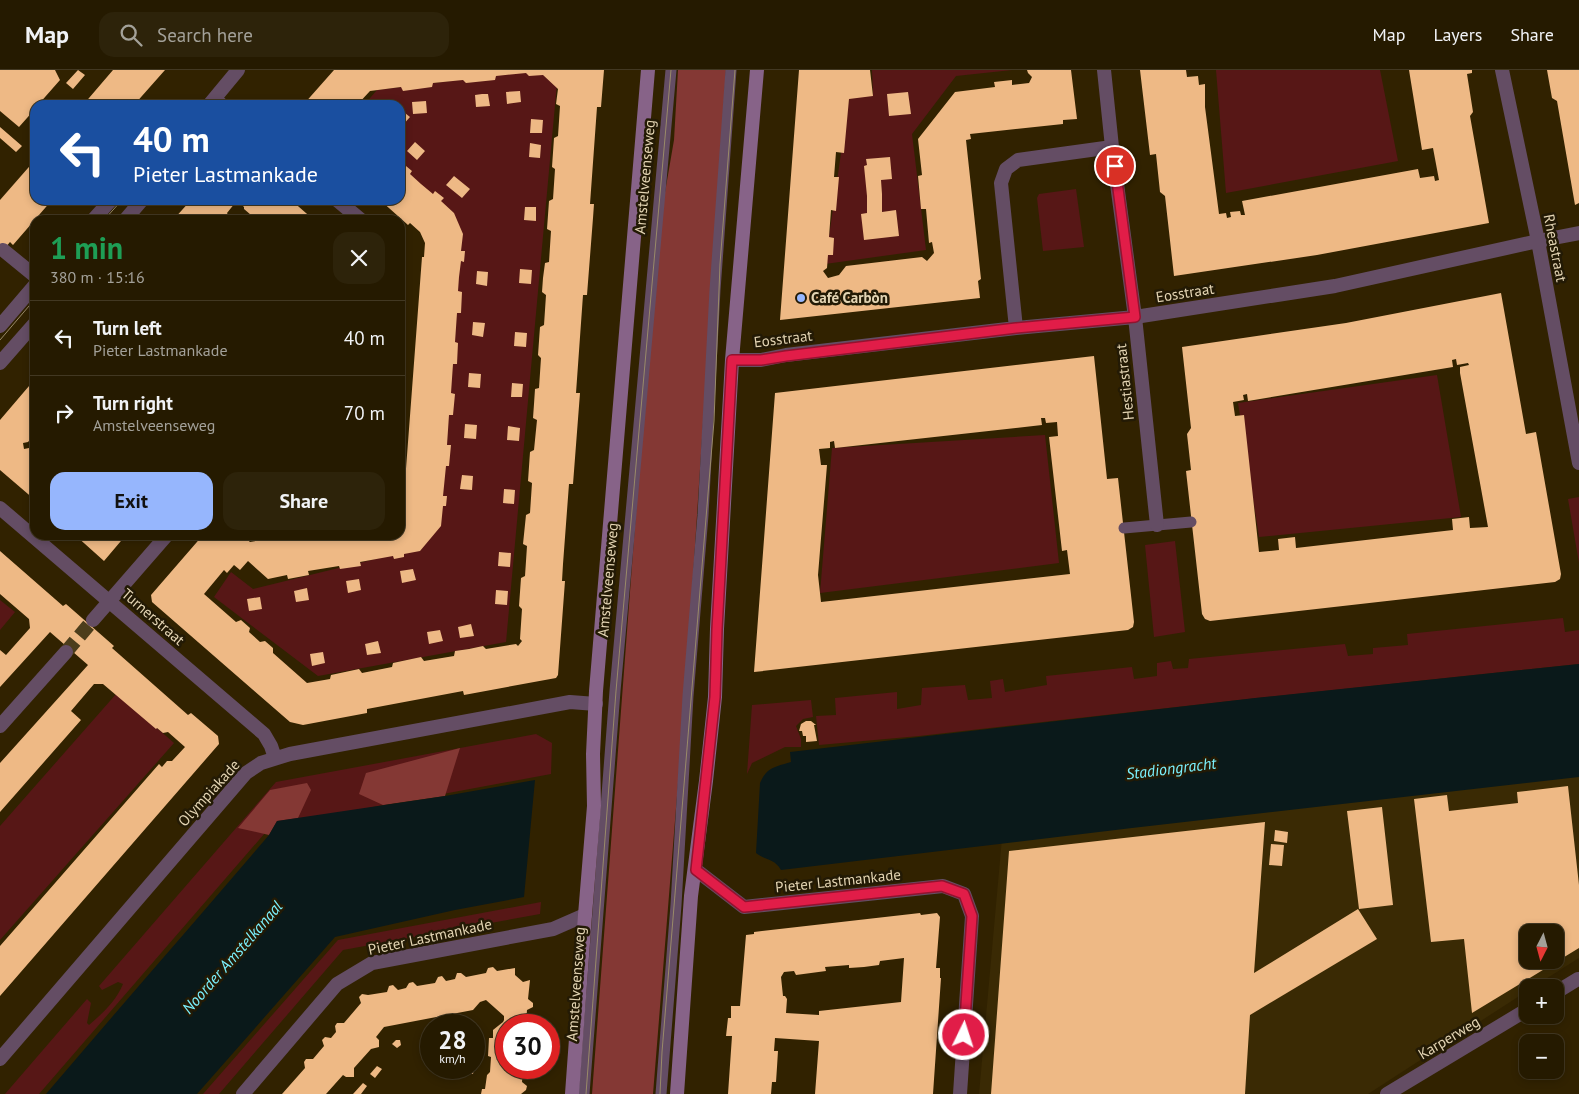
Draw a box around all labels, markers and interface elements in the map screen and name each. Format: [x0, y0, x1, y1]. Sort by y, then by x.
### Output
search box [99, 12, 449, 57]
text: Map [25, 19, 69, 50]
icon: search [117, 21, 145, 49]
text: Search here [157, 23, 253, 47]
text: Map [1373, 23, 1405, 46]
text: Layers [1433, 23, 1482, 46]
text: Share [1510, 23, 1554, 46]
text: 40 m [133, 116, 210, 162]
street label: Amstelveenseweg [630, 119, 659, 235]
icon: left [50, 120, 115, 185]
pin [1094, 145, 1136, 187]
icon: arrive [1101, 152, 1129, 180]
text: Pieter Lastmankade [133, 160, 318, 188]
street label: Rheastraat [1540, 212, 1571, 283]
text: 1 min [50, 228, 123, 267]
button: close [333, 232, 385, 284]
text: 380 m · 15:16 [50, 267, 145, 287]
street label: Eosstraat [1154, 279, 1215, 306]
place label: Café Carbòn [811, 288, 888, 307]
marker: Café Carbòn [795, 292, 807, 304]
text: Turn left [93, 316, 162, 340]
icon: left [50, 324, 78, 352]
street label: Eosstraat [753, 325, 813, 352]
text: 40 m [344, 326, 385, 350]
text: Pieter Lastmankade [93, 340, 228, 360]
street label: Hestiastraat [1111, 343, 1138, 421]
text: Turn right [93, 391, 173, 415]
icon: right [50, 399, 78, 427]
text: 70 m [344, 401, 385, 425]
text: Amstelveenseweg [93, 415, 215, 435]
button: Exit [50, 472, 213, 530]
button: Share [223, 472, 385, 530]
street label: Amstelveenseweg [593, 522, 622, 638]
street label: Turnerstraat [118, 584, 189, 649]
water label: Stadiongracht [1125, 752, 1218, 783]
street label: Olympiakade [174, 755, 244, 830]
street label: Pieter Lastmankade [774, 864, 902, 897]
water label: Noorder Amstelkanaal [178, 896, 287, 1018]
street label: Pieter Lastmankade [366, 914, 494, 959]
north arrow [1519, 924, 1564, 969]
map controls [1519, 924, 1564, 1079]
street label: Amstelveenseweg [562, 926, 589, 1042]
button: + [1519, 979, 1564, 1024]
position arrow [937, 1008, 989, 1060]
street label: Karperweg [1414, 1012, 1483, 1063]
speed limit sign: 30 [495, 1014, 560, 1079]
text: 28 [438, 1024, 467, 1056]
button: − [1519, 1034, 1564, 1079]
text: km/h [439, 1051, 466, 1066]

